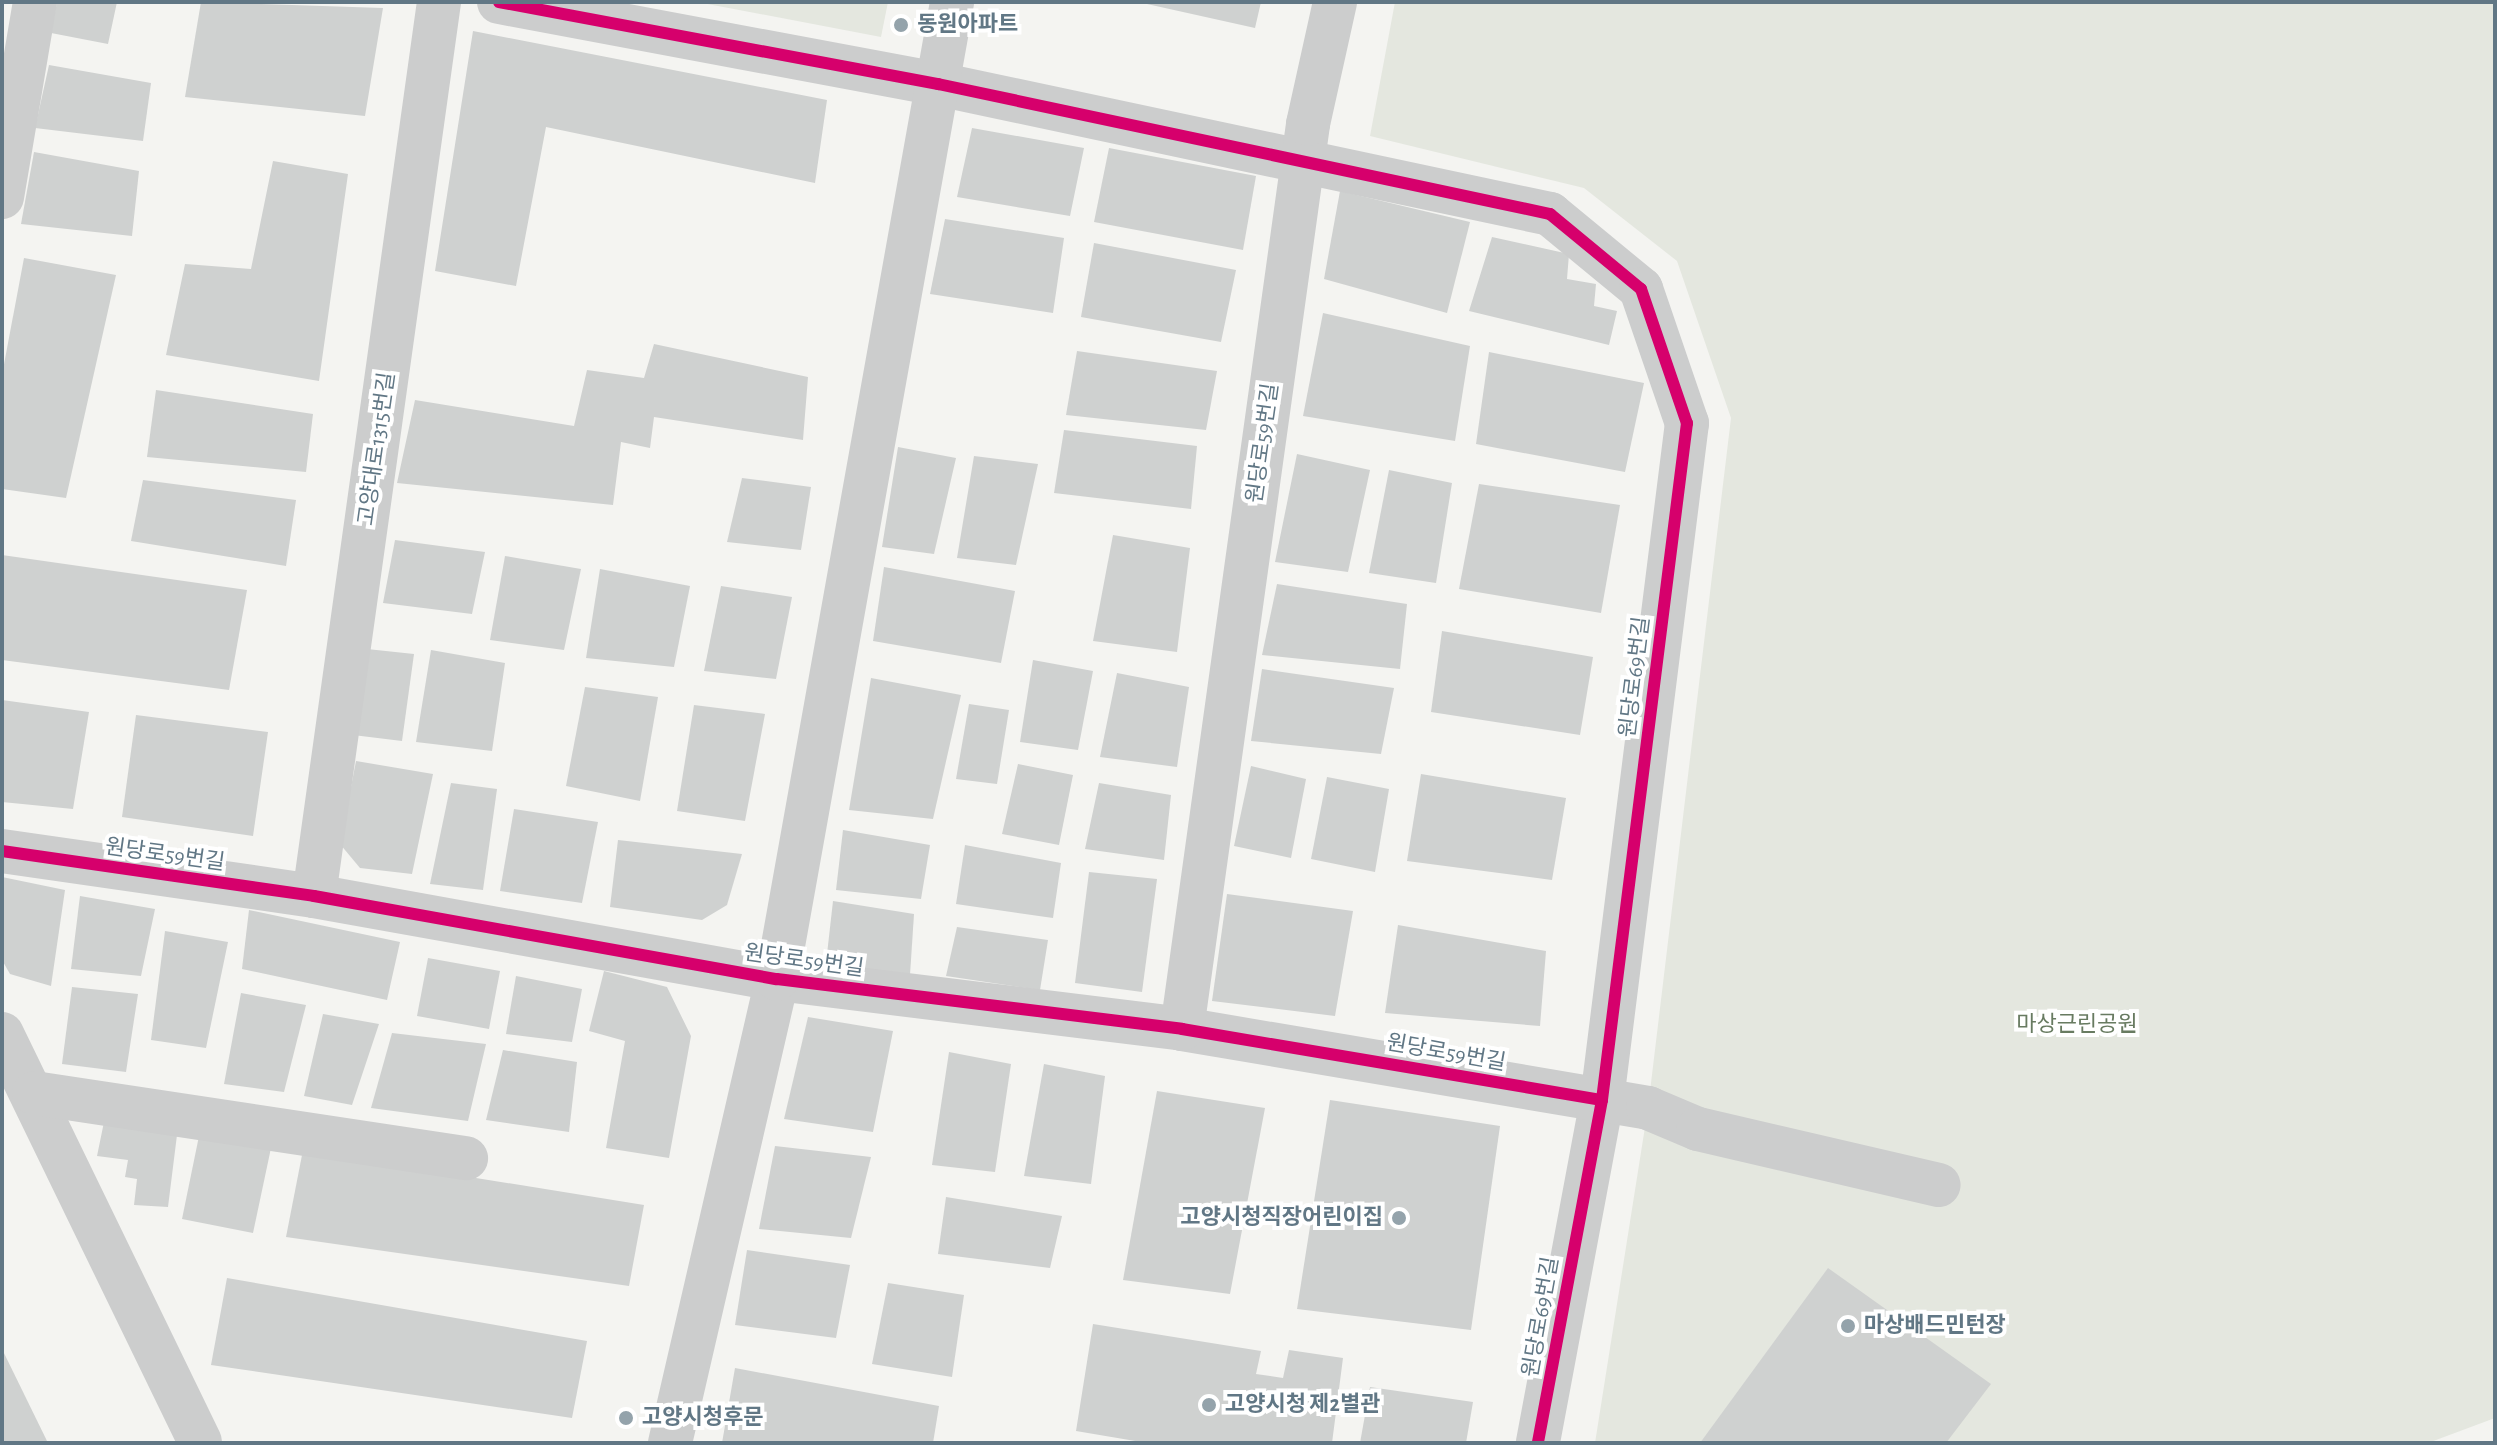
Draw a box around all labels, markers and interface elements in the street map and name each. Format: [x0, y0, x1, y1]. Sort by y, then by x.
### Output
place label: 동원아파트 [917, 12, 1018, 38]
marker: 동원아파트 [892, 16, 910, 34]
street label: 고양대로1315번길 [353, 370, 401, 528]
street label: 원당로59번길 [1242, 381, 1284, 505]
street label: 원당로69번길 [1614, 615, 1656, 739]
street label: 원당로59번길 [103, 834, 227, 876]
street label: 원당로59번길 [742, 940, 866, 982]
park label: 마상근린공원 [2016, 1012, 2138, 1038]
street label: 원당로59번길 [1384, 1030, 1508, 1076]
place label: 고양시청직장어린이집 [1181, 1205, 1383, 1231]
marker: 고양시청직장어린이집 [1390, 1209, 1408, 1227]
street label: 원당로69번길 [1517, 1255, 1565, 1379]
place label: 마상배드민턴장 [1864, 1313, 2006, 1339]
marker: 마상배드민턴장 [1839, 1317, 1857, 1335]
place label: 고양시청 제2별관 [1225, 1392, 1380, 1418]
marker: 고양시청 제2별관 [1200, 1396, 1218, 1414]
place label: 고양시청후문 [642, 1405, 763, 1431]
marker: 고양시청후문 [617, 1409, 635, 1427]

